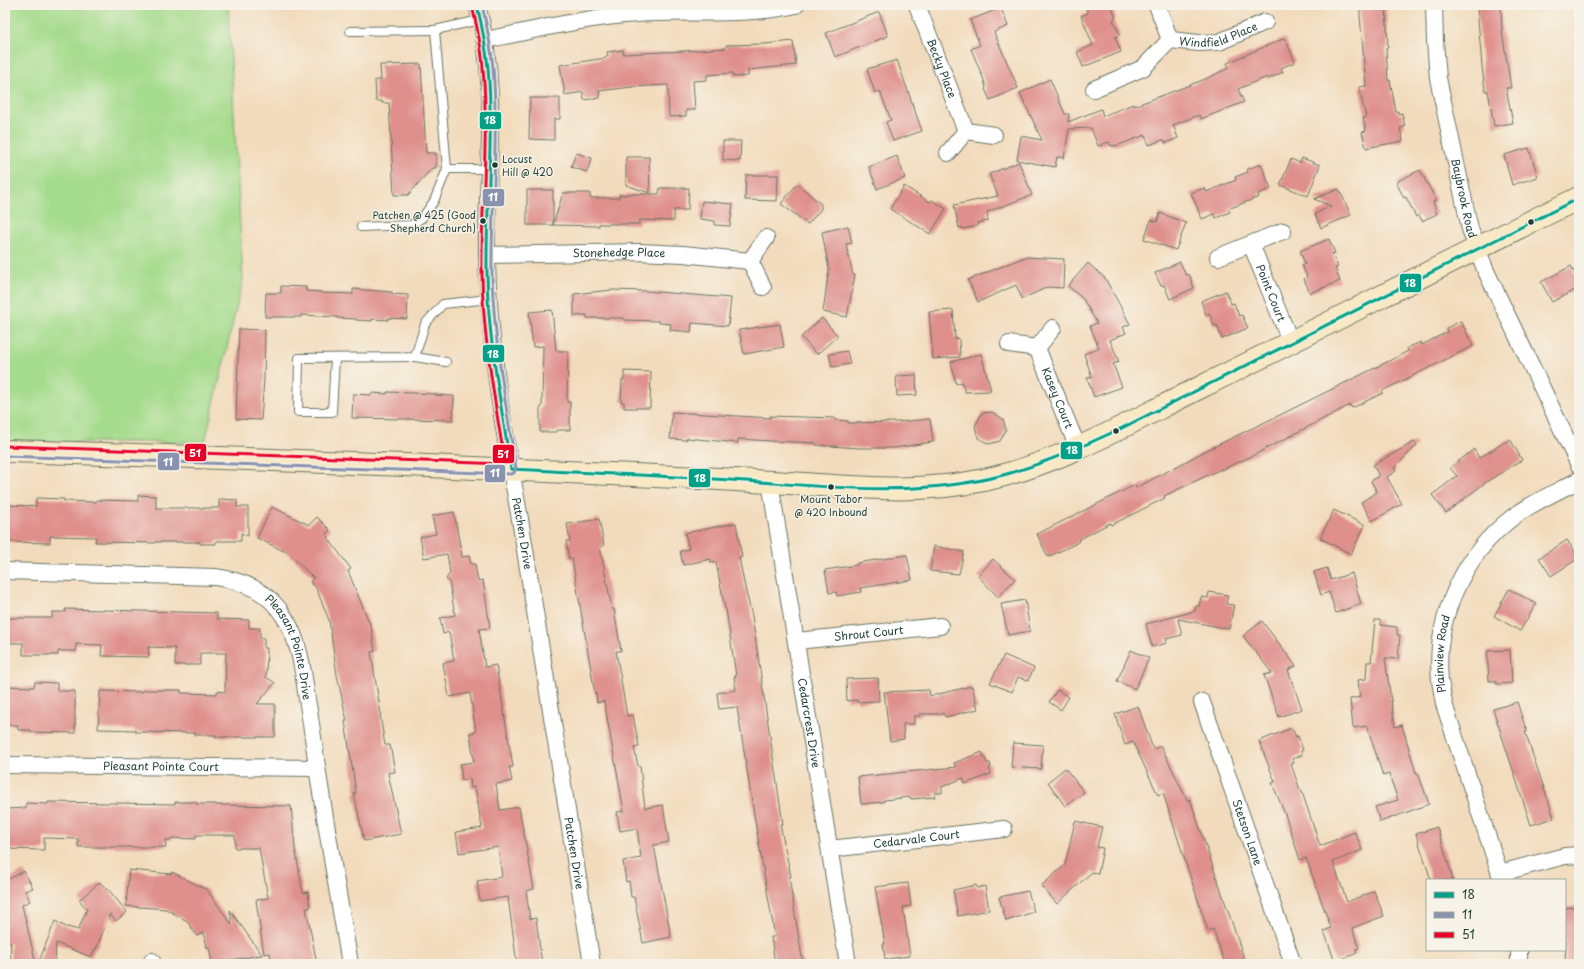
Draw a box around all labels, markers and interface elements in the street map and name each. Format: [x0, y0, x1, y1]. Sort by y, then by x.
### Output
street label: Windfield Place [1178, 17, 1260, 51]
street label: Becky Place [923, 36, 961, 100]
line badge: 18 [479, 111, 502, 130]
text: 18 [484, 111, 496, 128]
place label: Locust Hill @ 420 [502, 151, 553, 179]
street label: Baybrook Road [1447, 156, 1482, 241]
marker: Locust Hill @ 420 [490, 160, 500, 170]
line badge: 11 [482, 188, 505, 207]
text: 11 [488, 188, 498, 205]
place label: Patchen @ 425 (Good Shepherd Church) [373, 207, 476, 235]
marker: Patchen @ 425 (Good Shepherd Church) [478, 216, 488, 226]
unlabelled marker [1526, 217, 1536, 227]
street label: Stonehedge Place [573, 243, 666, 261]
street label: Point Court [1252, 262, 1291, 325]
line badge: 18 [1399, 273, 1422, 293]
text: 18 [1404, 274, 1416, 291]
line badge: 18 [482, 344, 505, 363]
text: 18 [487, 345, 499, 362]
street label: Kasey Court [1038, 365, 1078, 431]
unlabelled marker [1111, 426, 1121, 436]
line badge: 18 [1060, 441, 1083, 460]
text: 18 [1066, 441, 1078, 458]
line badge: 51 [184, 443, 207, 462]
text: 51 [189, 444, 201, 461]
line badge: 51 [492, 444, 515, 464]
text: 51 [497, 445, 509, 462]
line badge: 11 [157, 452, 180, 471]
text: 11 [163, 453, 173, 470]
line badge: 11 [484, 464, 506, 483]
text: 11 [490, 464, 500, 481]
line badge: 18 [688, 468, 711, 488]
text: 18 [694, 469, 706, 486]
marker: Mount Tabor @ 420 Inbound [826, 482, 836, 492]
place label: Mount Tabor @ 420 Inbound [795, 491, 868, 519]
street label: Patchen Drive [508, 496, 537, 571]
street label: Pleasant Pointe Drive [262, 590, 316, 701]
street label: Plainview Road [1430, 613, 1454, 694]
street label: Shrout Court [833, 621, 905, 645]
street label: Cedarcrest Drive [794, 677, 825, 769]
street label: Pleasant Pointe Court [103, 757, 219, 775]
street label: Stetson Lane [1228, 797, 1267, 868]
street label: Patchen Drive [560, 816, 589, 891]
street label: Cedarvale Court [872, 825, 961, 852]
legend [1426, 879, 1566, 951]
text: 18 [1462, 885, 1475, 903]
text: 11 [1462, 905, 1472, 923]
text: 51 [1462, 925, 1475, 943]

